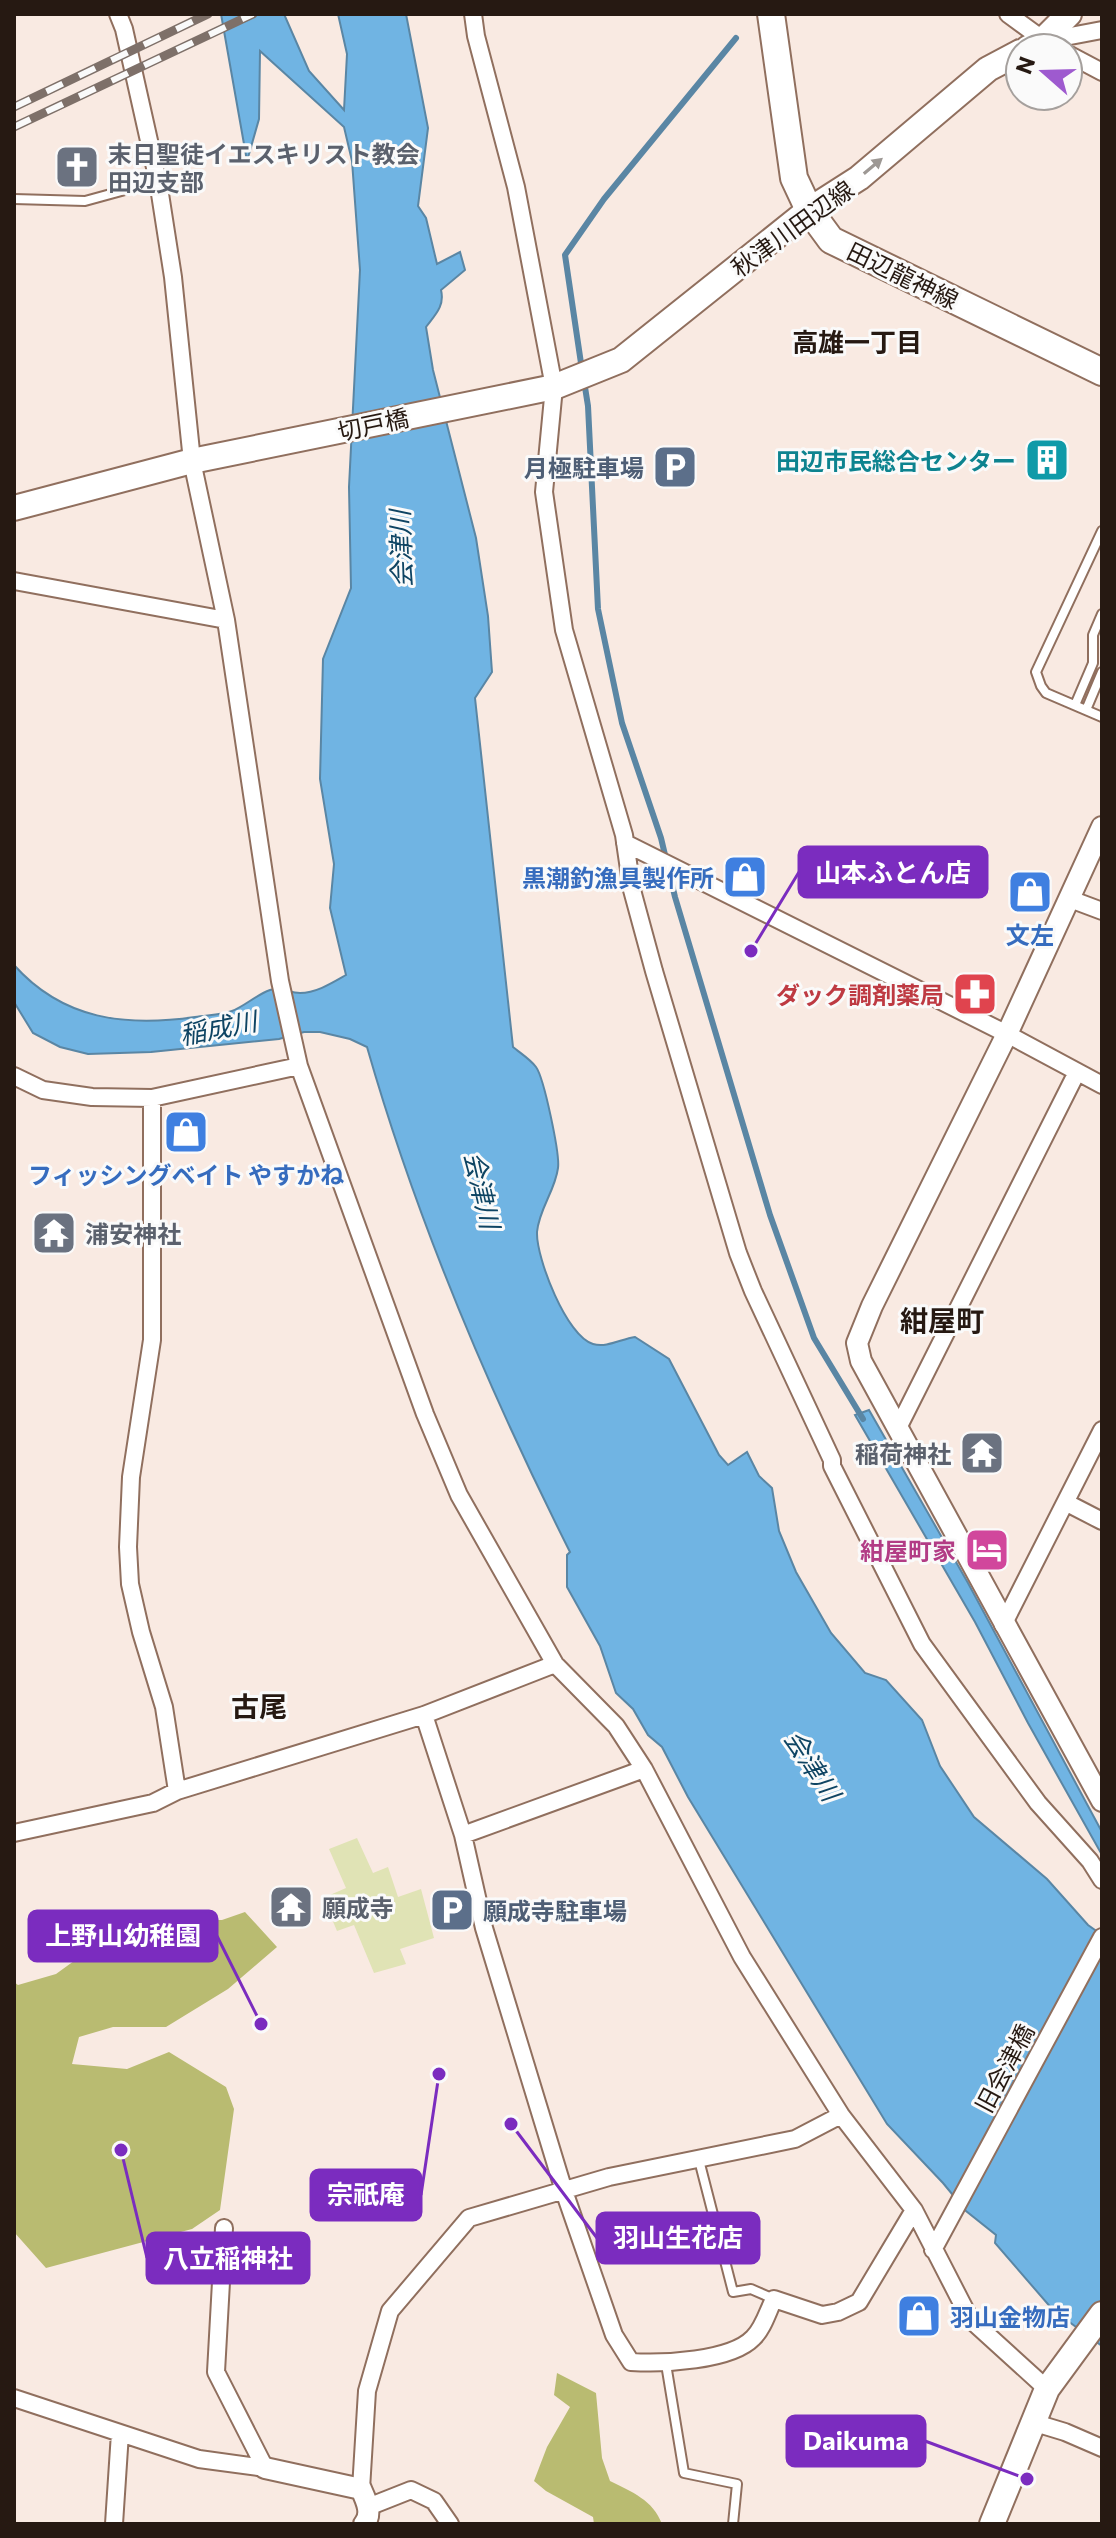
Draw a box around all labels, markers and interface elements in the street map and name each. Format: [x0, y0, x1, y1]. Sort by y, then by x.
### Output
north arrow [1004, 32, 1084, 112]
text: N [1009, 53, 1040, 77]
place label: 末日聖徒イエスキリスト教会 田辺支部 [108, 139, 420, 196]
church icon: 末日聖徒イエスキリスト教会 田辺支部 [53, 143, 101, 191]
one-way arrow [863, 158, 883, 175]
street label: 秋津川田辺線 [725, 174, 859, 282]
street label: 田辺龍神線 [843, 236, 963, 314]
district label: 高雄一丁目 [792, 326, 922, 357]
street label: 切戸橋 [335, 402, 411, 446]
building icon: 田辺市民総合センター [1023, 436, 1071, 484]
parking icon: 月極駐車場 [651, 443, 699, 491]
place label: 田辺市民総合センター [776, 446, 1016, 475]
place label: 月極駐車場 [524, 453, 644, 482]
water label: 会津川 [383, 506, 417, 589]
callout: 山本ふとん店 [799, 847, 987, 897]
shop icon: 黒潮釣漁具製作所 [721, 853, 769, 901]
text: 山本ふとん店 [815, 856, 971, 887]
place label: 黒潮釣漁具製作所 [522, 863, 714, 892]
shop icon: 文左 [1006, 868, 1054, 916]
place label: 文左 [1006, 920, 1054, 949]
pharmacy icon: ダック調剤薬局 [951, 970, 999, 1018]
place label: ダック調剤薬局 [776, 980, 944, 1009]
water label: 稲成川 [177, 1004, 262, 1050]
shop icon: フィッシングベイト やすかね [162, 1108, 210, 1156]
water label: 会津川 [459, 1149, 508, 1234]
place label: フィッシングベイト やすかね [28, 1160, 344, 1189]
temple icon: 浦安神社 [30, 1209, 78, 1257]
place label: 浦安神社 [85, 1219, 181, 1248]
district label: 紺屋町 [900, 1303, 984, 1337]
temple icon: 稲荷神社 [958, 1429, 1006, 1477]
place label: 稲荷神社 [855, 1439, 951, 1468]
hotel icon: 紺屋町家 [963, 1526, 1011, 1574]
place label: 紺屋町家 [860, 1536, 956, 1565]
district label: 古尾 [231, 1689, 287, 1723]
water label: 会津川 [779, 1724, 849, 1809]
temple icon: 願成寺 [267, 1883, 315, 1931]
parking icon: 願成寺駐車場 [428, 1886, 476, 1934]
place label: 願成寺 [322, 1893, 394, 1922]
place label: 願成寺駐車場 [483, 1896, 627, 1925]
callout: 上野山幼稚園 [29, 1911, 217, 1961]
text: 上野山幼稚園 [45, 1919, 201, 1950]
street label: 旧会津橋 [969, 2019, 1039, 2117]
callout: 宗祇庵 [311, 2170, 421, 2220]
text: 宗祇庵 [327, 2178, 405, 2209]
callout: 羽山生花店 [597, 2213, 759, 2263]
text: 羽山生花店 [613, 2221, 743, 2252]
callout: 八立稲神社 [147, 2233, 309, 2283]
text: 八立稲神社 [163, 2242, 293, 2273]
shop icon: 羽山金物店 [895, 2292, 943, 2340]
place label: 羽山金物店 [950, 2302, 1070, 2331]
callout: Daikuma [787, 2416, 925, 2466]
text: Daikuma [803, 2424, 909, 2455]

